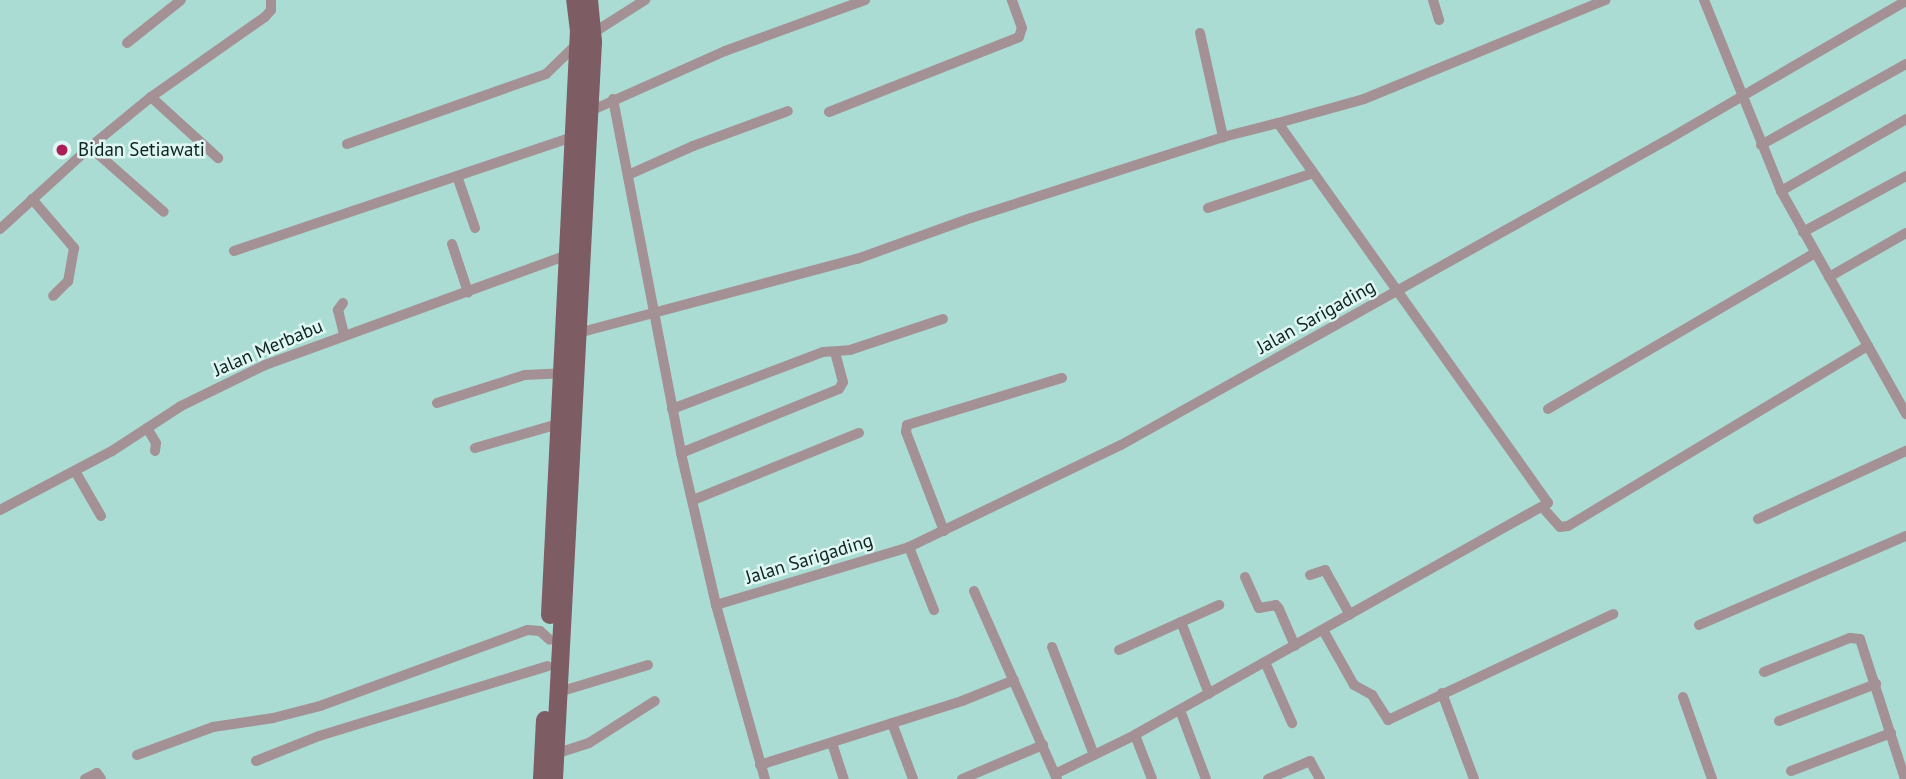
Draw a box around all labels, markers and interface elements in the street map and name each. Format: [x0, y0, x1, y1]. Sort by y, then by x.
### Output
place label: Bidan Setiawati [78, 139, 205, 161]
marker: Bidan Setiawati [52, 140, 72, 160]
street label: Jalan Sarigading [1253, 275, 1379, 359]
street label: Jalan Merbabu [210, 315, 326, 381]
street label: Jalan Sarigading [743, 529, 875, 589]

